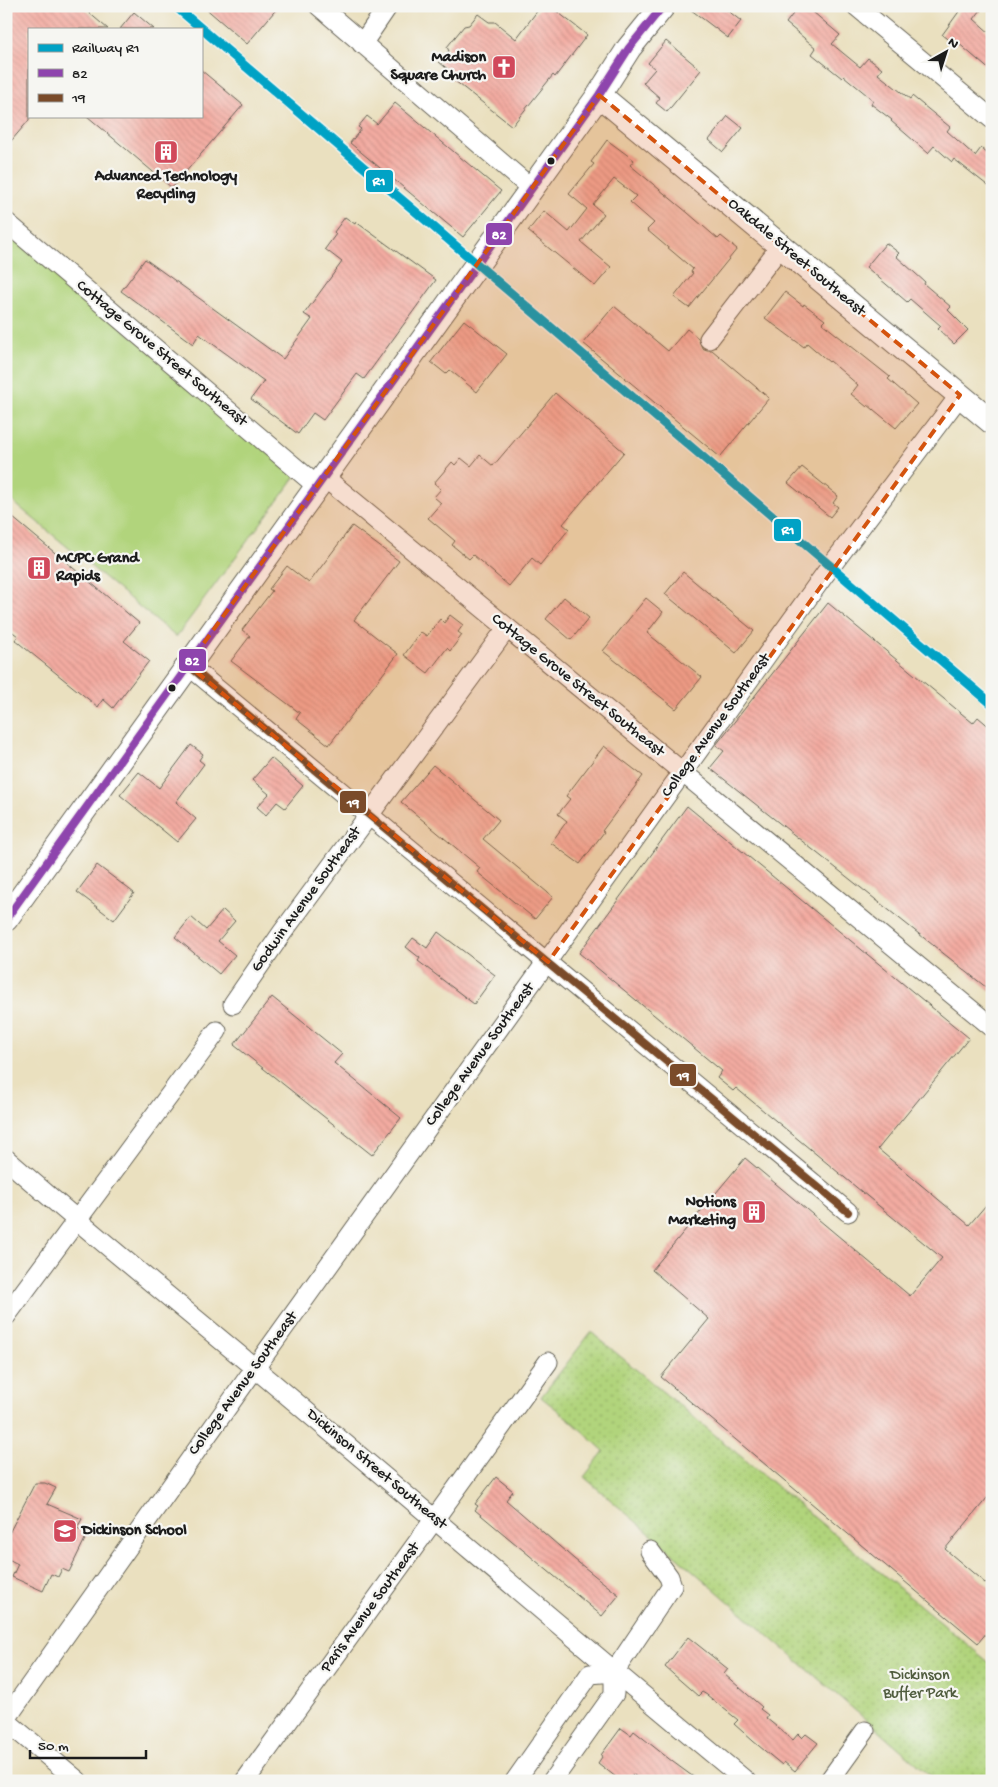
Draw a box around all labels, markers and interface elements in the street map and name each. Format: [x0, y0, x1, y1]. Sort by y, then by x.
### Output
legend [28, 28, 202, 118]
north arrow [920, 28, 970, 78]
text: N [944, 34, 962, 53]
text: Railway R1 [72, 40, 140, 58]
place label: Madison Square Church [390, 49, 486, 86]
church icon: Madison Square Church [491, 54, 517, 80]
text: 82 [72, 66, 88, 84]
text: 19 [71, 90, 86, 108]
building icon: Advanced Technology Recycling [153, 139, 179, 165]
unlabelled marker [546, 156, 556, 166]
place label: Advanced Technology Recycling [94, 168, 237, 205]
line badge: R1 [365, 169, 394, 193]
text: R1 [372, 174, 386, 191]
street label: Oakdale Street Southeast [723, 195, 870, 322]
line badge: 82 [485, 222, 513, 246]
text: 82 [492, 228, 506, 245]
street label: Cottage Grove Street Southeast [72, 277, 252, 432]
line badge: R1 [773, 518, 802, 542]
text: R1 [781, 523, 795, 540]
place label: MCPC Grand Rapids [55, 550, 140, 587]
building icon: MCPC Grand Rapids [26, 555, 52, 581]
street label: Cottage Grove Street Southeast [486, 610, 669, 763]
line badge: 82 [178, 648, 207, 672]
street label: College Avenue Southeast [658, 649, 776, 802]
text: 82 [185, 654, 199, 671]
unlabelled marker [167, 683, 177, 693]
line badge: 19 [339, 790, 367, 814]
text: 19 [346, 796, 359, 813]
street label: Godwin Avenue Southeast [248, 822, 367, 976]
street label: College Avenue Southeast [422, 978, 540, 1131]
line badge: 19 [669, 1063, 697, 1087]
text: 19 [676, 1069, 689, 1086]
place label: Notions Marketing [668, 1194, 737, 1231]
building icon: Notions Marketing [741, 1199, 767, 1225]
street label: College Avenue Southeast [185, 1307, 303, 1460]
street label: Dickinson Street Southeast [301, 1405, 451, 1535]
school or university icon: Dickinson School [52, 1518, 78, 1544]
place label: Dickinson School [80, 1522, 187, 1541]
street label: Paris Avenue Southeast [317, 1538, 425, 1678]
park label: Dickinson Buffer Park [882, 1667, 959, 1704]
scale bar [30, 1727, 146, 1759]
text: 50 m [38, 1738, 69, 1756]

